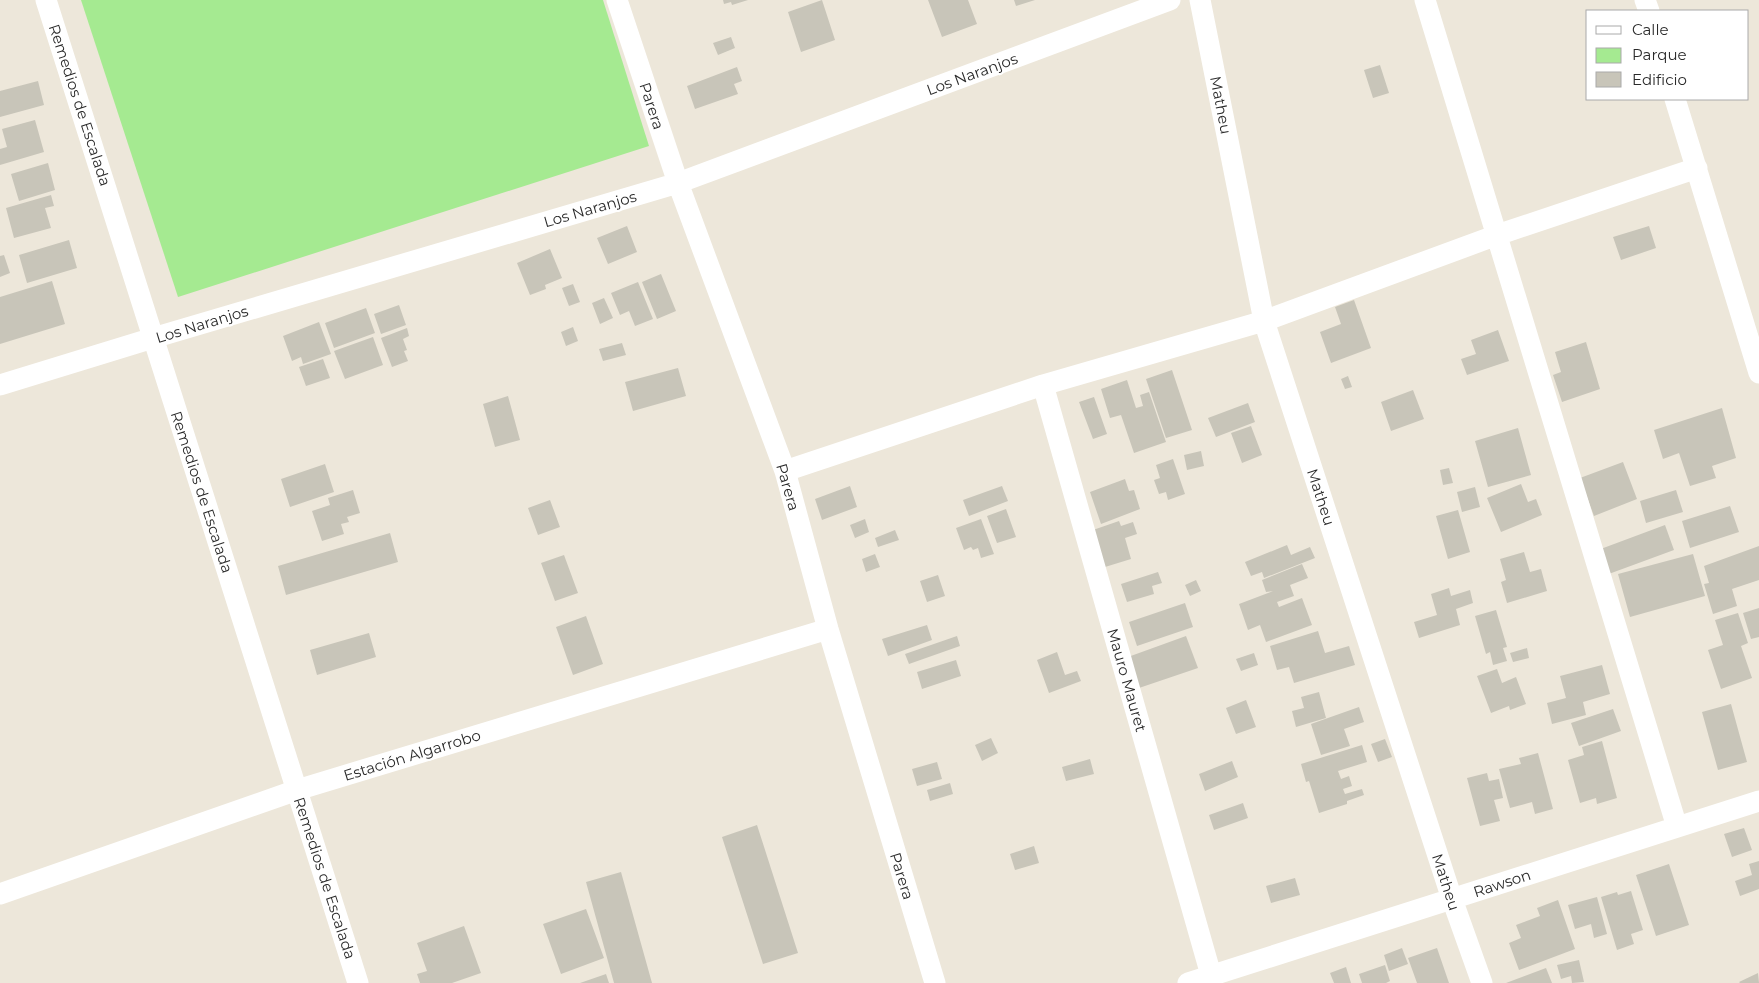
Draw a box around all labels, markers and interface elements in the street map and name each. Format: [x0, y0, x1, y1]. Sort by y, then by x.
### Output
legend [1586, 10, 1749, 100]
text: Calle [1632, 20, 1669, 39]
street label: Remedios de Escalada [45, 22, 115, 188]
text: Parque [1632, 45, 1687, 64]
street label: Los Naranjos [924, 49, 1020, 99]
text: Edificio [1632, 70, 1687, 89]
street label: Matheu [1206, 74, 1236, 136]
street label: Parera [635, 80, 669, 132]
street label: Los Naranjos [541, 187, 639, 231]
street label: Los Naranjos [153, 301, 251, 347]
street label: Remedios de Escalada [167, 409, 237, 575]
street label: Parera [772, 461, 804, 513]
street label: Matheu [1303, 466, 1339, 528]
street label: Mauro Mauret [1103, 626, 1151, 734]
street label: Estación Algarrobo [341, 725, 483, 785]
street label: Remedios de Escalada [290, 795, 360, 961]
street label: Parera [886, 850, 918, 902]
street label: Matheu [1428, 851, 1464, 913]
street label: Rawson [1471, 865, 1533, 901]

